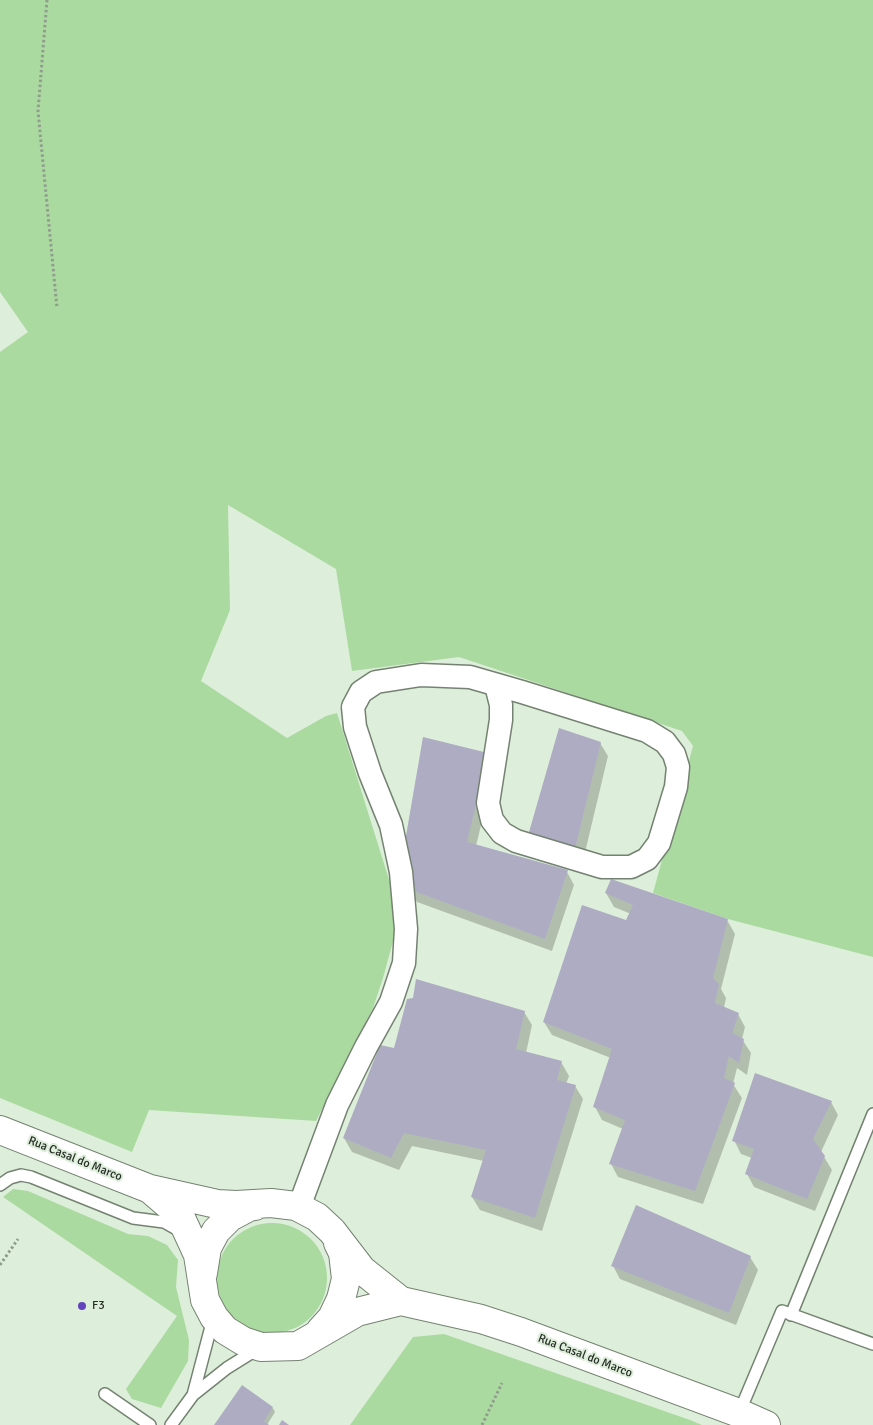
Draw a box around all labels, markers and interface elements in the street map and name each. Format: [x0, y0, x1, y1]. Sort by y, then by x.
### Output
street label: Rua Casal do Marco [26, 1134, 124, 1184]
place label: F3 [92, 1299, 105, 1313]
marker: F3 [76, 1300, 88, 1312]
street label: Rua Casal do Marco [536, 1331, 634, 1381]

